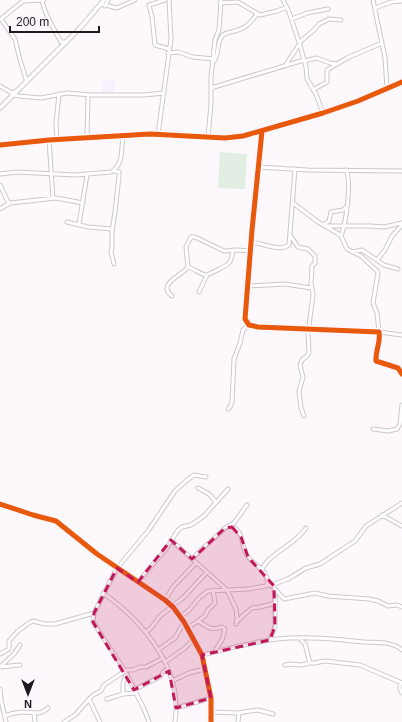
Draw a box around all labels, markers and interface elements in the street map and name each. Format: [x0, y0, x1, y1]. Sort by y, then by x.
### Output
scale bar [10, 8, 99, 34]
text: 200 m [16, 15, 49, 29]
north arrow [8, 674, 48, 714]
text: N [24, 698, 32, 710]

